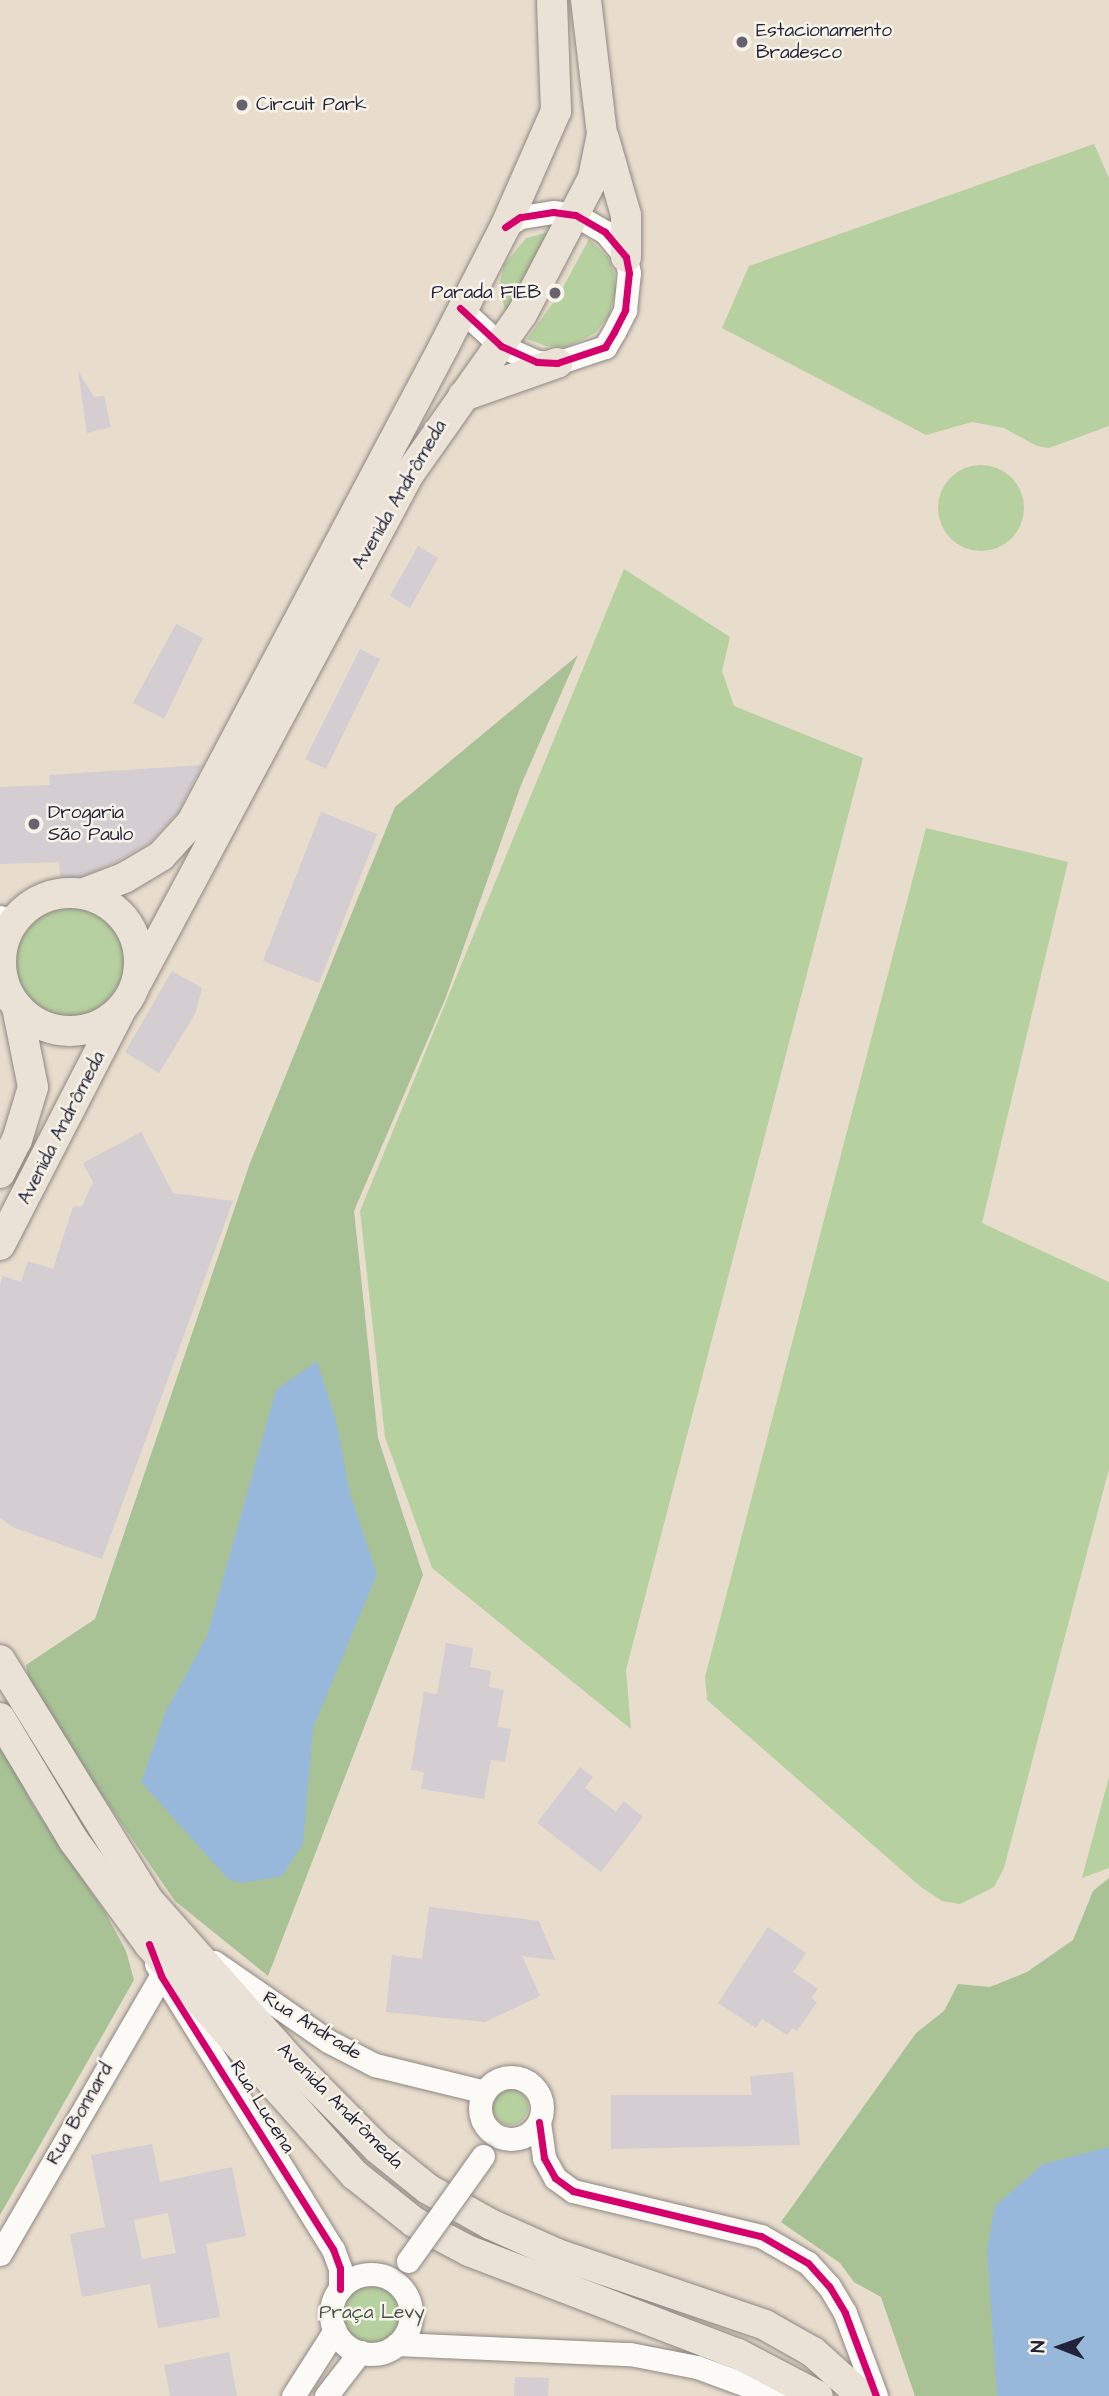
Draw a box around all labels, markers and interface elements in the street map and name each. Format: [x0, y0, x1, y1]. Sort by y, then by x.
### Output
place label: Estacionamento Bradesco [756, 20, 892, 64]
marker: Estacionamento Bradesco [734, 34, 750, 50]
place label: Circuit Park [256, 94, 367, 116]
marker: Circuit Park [234, 97, 250, 113]
place label: Parada FIEB [431, 282, 541, 304]
marker: Parada FIEB [547, 285, 563, 301]
street label: Avenida Andrômeda [348, 416, 452, 574]
place label: Drogaria São Paulo [48, 802, 133, 846]
marker: Drogaria São Paulo [26, 816, 42, 832]
street label: Avenida Andrômeda [14, 1048, 110, 1208]
street label: Rua Andrade [258, 1987, 366, 2065]
street label: Avenida Andrômeda [272, 2038, 408, 2174]
street label: Rua Lucena [225, 2057, 299, 2157]
street label: Rua Bonnard [42, 2059, 118, 2169]
park label: Praça Levy [319, 2302, 425, 2324]
north arrow [1025, 2312, 1095, 2382]
text: N [1025, 2340, 1052, 2353]

